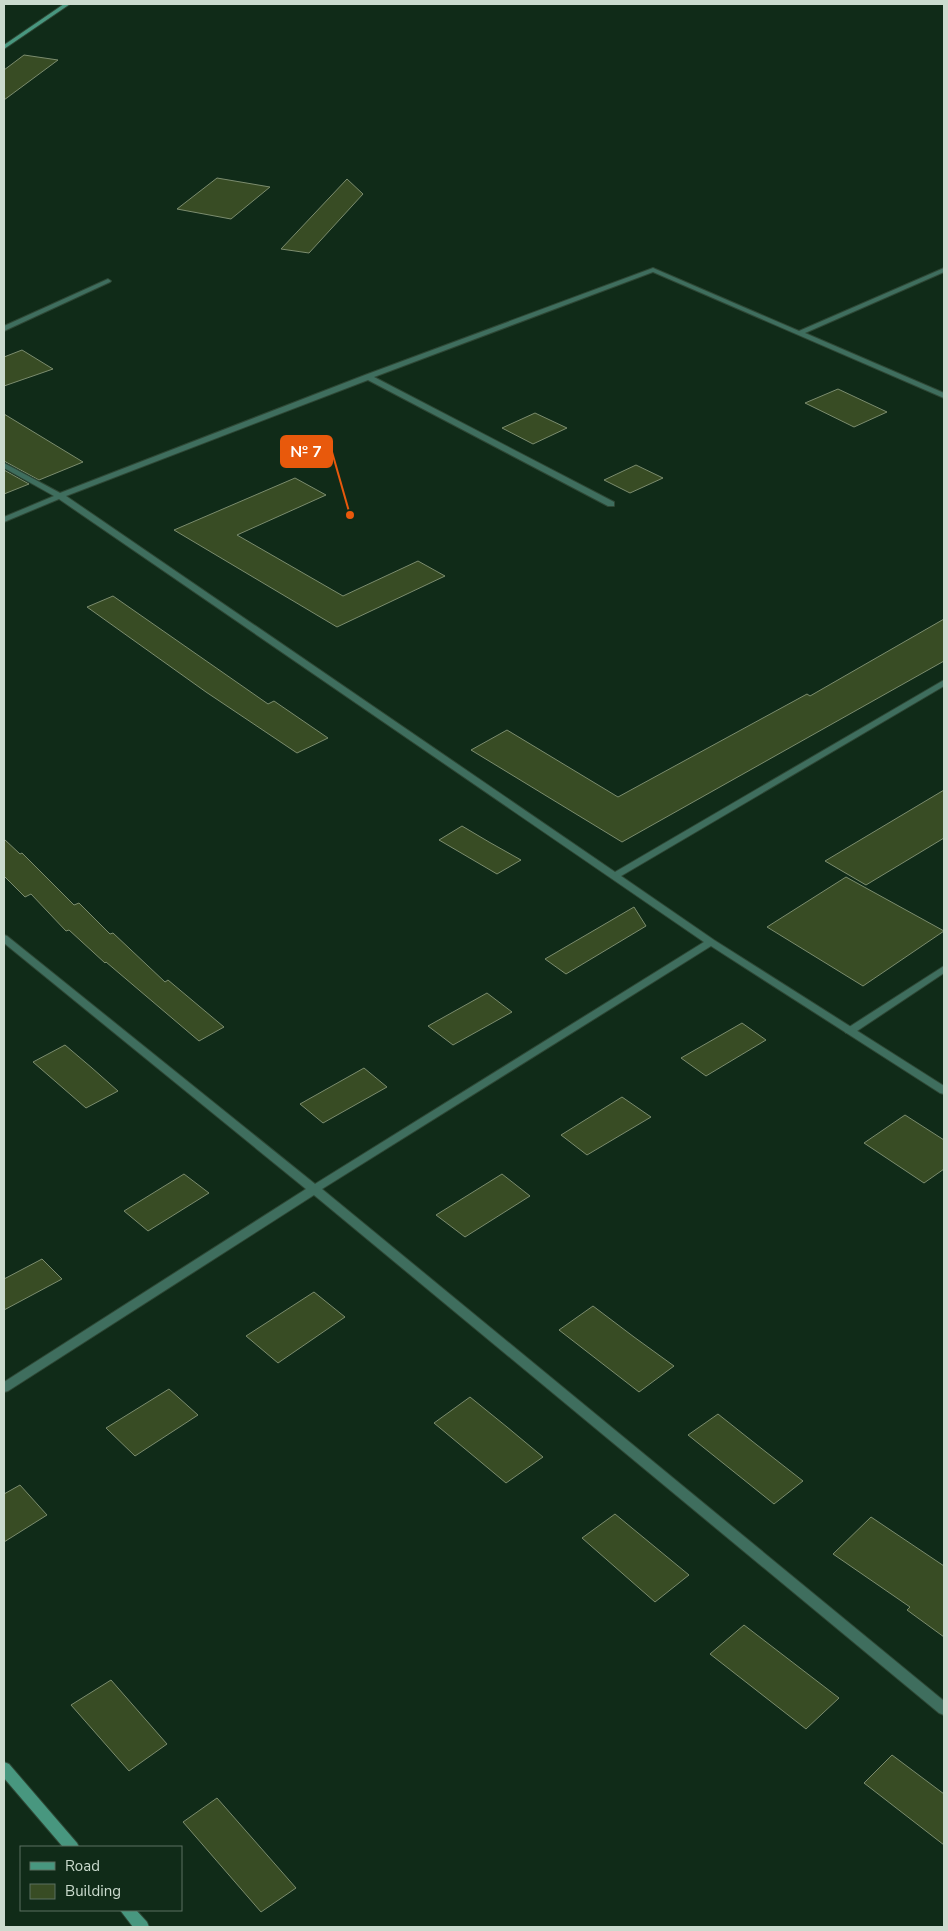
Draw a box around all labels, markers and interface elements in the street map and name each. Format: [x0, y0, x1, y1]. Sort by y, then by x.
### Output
callout: № 7 [281, 436, 332, 467]
text: № 7 [290, 441, 322, 463]
legend [20, 1846, 182, 1911]
text: Road [65, 1856, 100, 1876]
text: Building [65, 1881, 121, 1901]

